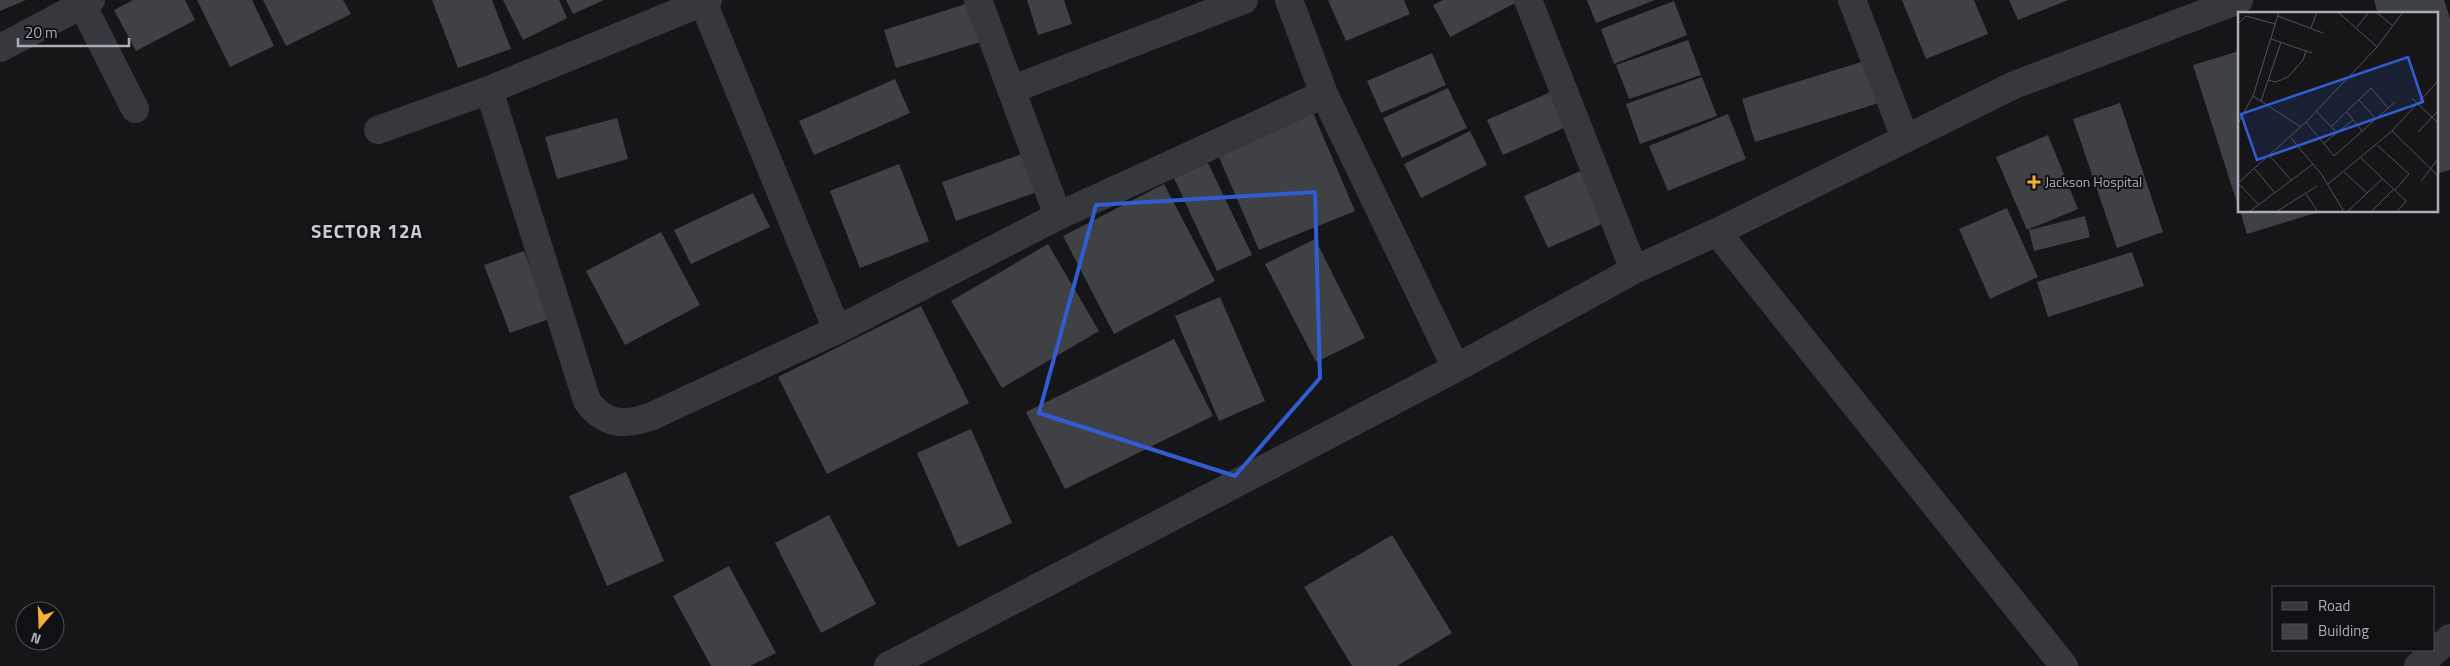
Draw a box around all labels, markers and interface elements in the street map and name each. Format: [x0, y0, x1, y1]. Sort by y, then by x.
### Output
inset map [2238, 12, 2438, 212]
scale bar [18, 15, 129, 47]
text: 20 m [25, 21, 58, 44]
place label: Jackson Hospital [2045, 171, 2142, 192]
marker: Jackson Hospital [2027, 175, 2041, 189]
district label: SECTOR 12A [311, 216, 423, 245]
legend [2272, 586, 2435, 651]
text: Road [2318, 594, 2350, 617]
north arrow [15, 601, 65, 651]
text: Building [2318, 619, 2369, 642]
text: N [28, 627, 44, 650]

